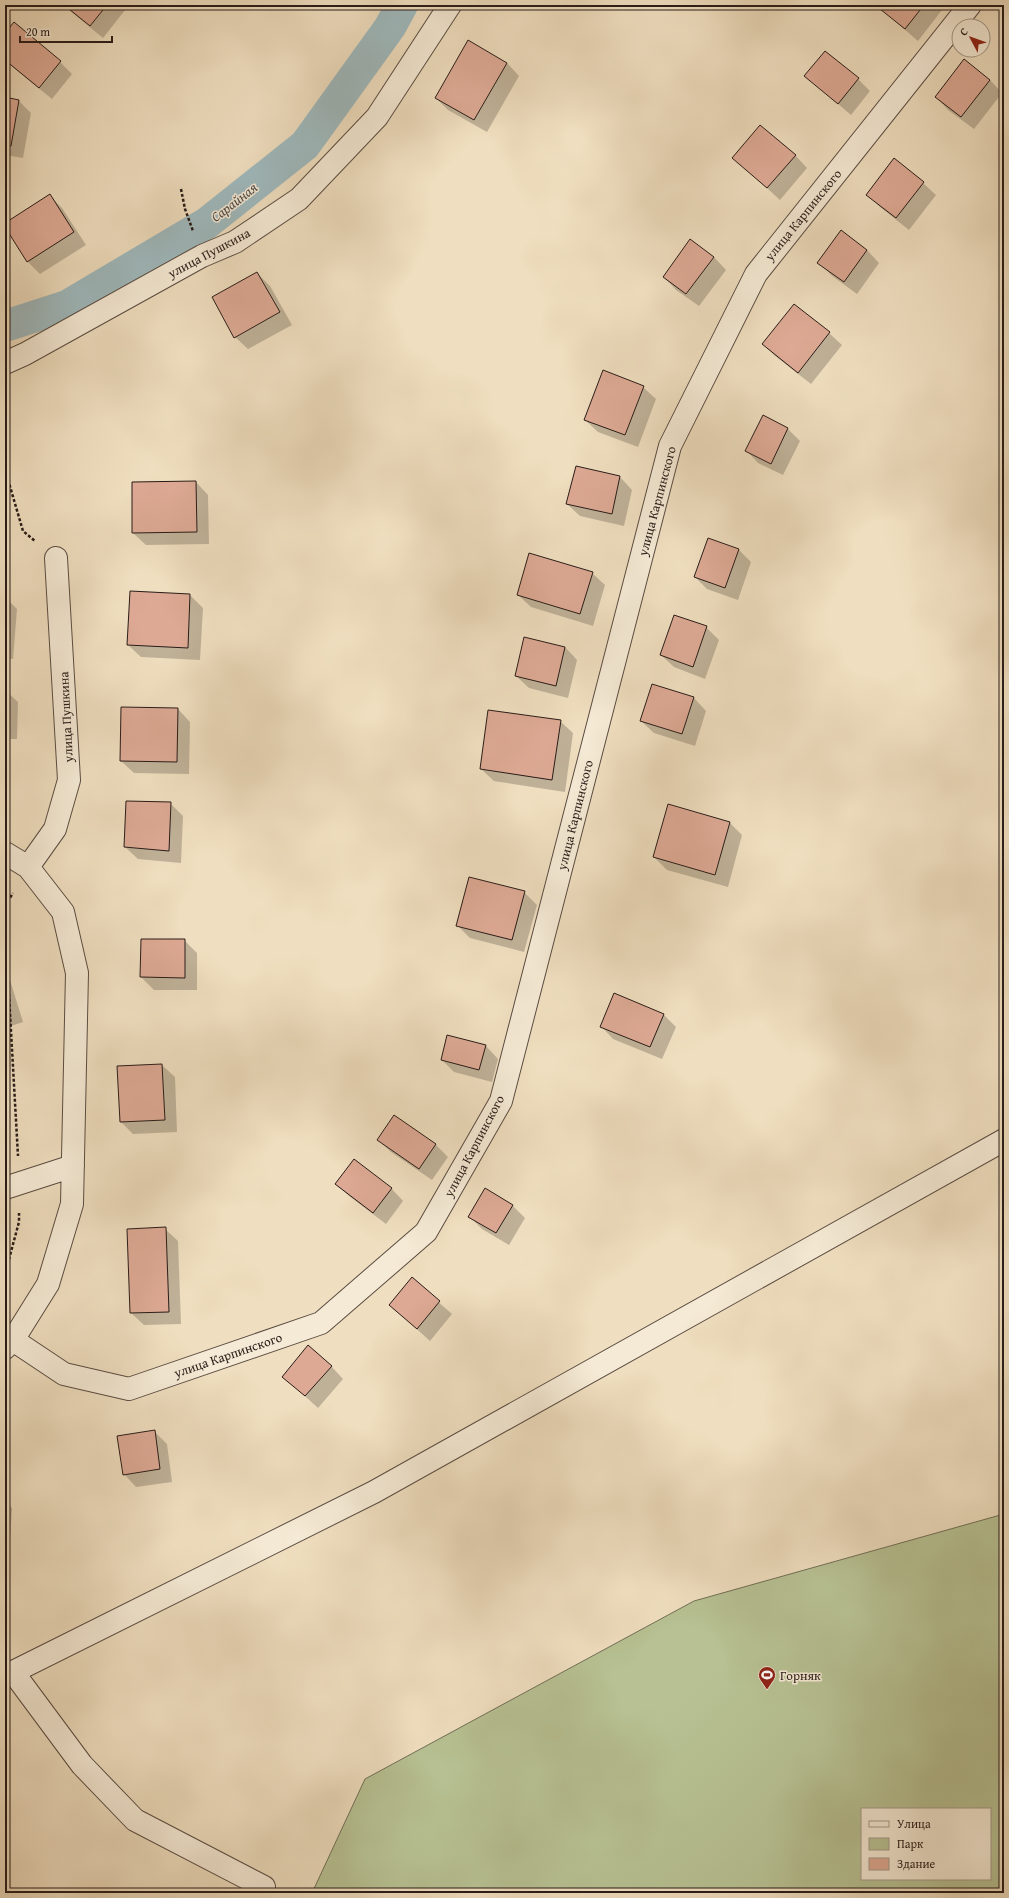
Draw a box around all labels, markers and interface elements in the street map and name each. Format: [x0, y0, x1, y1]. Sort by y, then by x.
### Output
scale bar [20, 18, 112, 44]
north arrow [951, 18, 991, 58]
text: 20 m [26, 23, 50, 40]
text: С [955, 24, 972, 39]
street label: улица Карпинского [759, 165, 846, 266]
water label: Сарайная [207, 177, 262, 227]
street label: улица Пушкина [163, 223, 254, 283]
street label: улица Карпинского [633, 444, 681, 559]
street label: улица Пушкина [54, 670, 78, 764]
street label: улица Карпинского [552, 757, 598, 873]
street label: улица Карпинского [439, 1091, 509, 1201]
street label: улица Карпинского [171, 1327, 285, 1383]
sports icon: Горняк [757, 1665, 777, 1690]
place label: Горняк [780, 1666, 821, 1685]
legend [861, 1808, 991, 1880]
text: Улица [897, 1815, 931, 1832]
text: Парк [897, 1835, 924, 1852]
text: Здание [897, 1855, 936, 1872]

